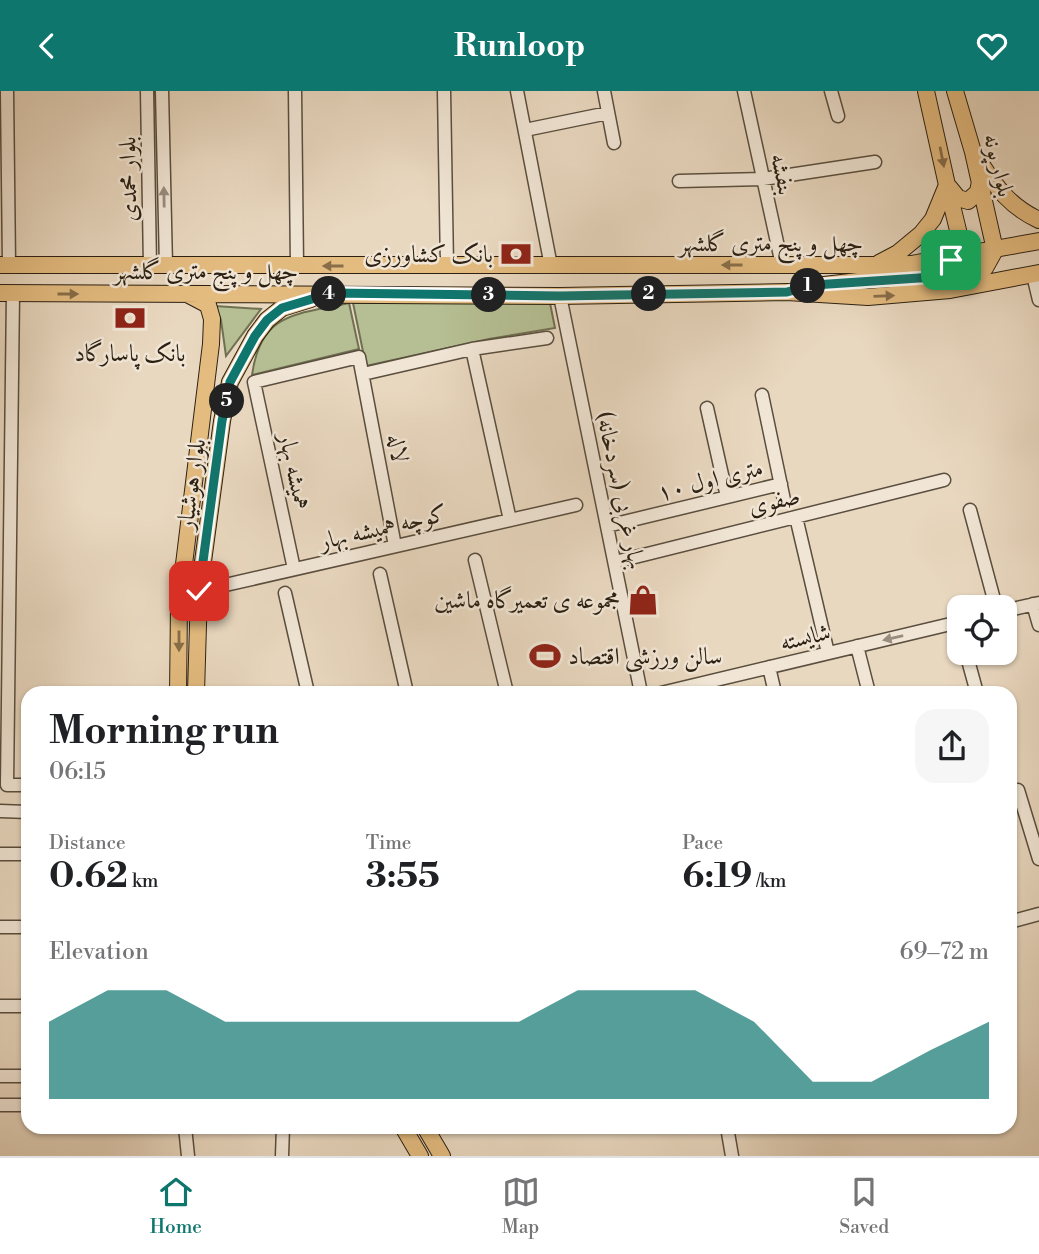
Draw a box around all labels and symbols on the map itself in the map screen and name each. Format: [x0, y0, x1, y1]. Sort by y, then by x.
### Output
street label: بلوار پونه [975, 130, 1020, 200]
street label: بلوار محمدی [113, 136, 145, 222]
one-way arrow [937, 146, 948, 168]
street label: بنفشه [763, 151, 801, 198]
one-way arrow [159, 186, 170, 208]
street label: چهل و پنج متری گلشهر [676, 228, 863, 264]
pin [921, 230, 981, 290]
bank icon: بانک کشاورزی [499, 237, 533, 271]
place label: بانک کشاورزی [364, 240, 493, 270]
street label: چهل و پنج متری گلشهر [111, 256, 298, 292]
one-way arrow [720, 259, 742, 271]
one-way arrow [321, 260, 343, 272]
pin: 1 [790, 269, 826, 303]
pin: 4 [312, 277, 346, 311]
pin: 3 [472, 277, 506, 313]
pin: 2 [632, 277, 666, 311]
one-way arrow [57, 288, 79, 300]
one-way arrow [873, 291, 895, 302]
bank icon: بانک پاسارگاد [113, 301, 147, 335]
place label: بانک پاسارگاد [74, 338, 186, 370]
pin: 5 [210, 383, 244, 419]
street label: بهار غربی (سردخانه) [588, 408, 651, 572]
street label: همیشه بهار [271, 428, 317, 512]
street label: لاله [380, 431, 414, 465]
street label: بلوار هوشیار [170, 437, 213, 534]
street label: ۱۰ متری اول [654, 453, 766, 509]
street label: صفوی [745, 481, 803, 523]
street label: کوچه همیشه بهار [315, 499, 450, 559]
pin [169, 561, 229, 621]
shop icon: مجموعه ی تعمیرگاه ماشین [626, 583, 660, 617]
place label: مجموعه ی تعمیرگاه ماشین [434, 585, 620, 616]
street label: شایسته [777, 618, 834, 658]
one-way arrow [173, 630, 185, 652]
one-way arrow [882, 633, 904, 644]
sports icon: سالن ورزشی اقتصاد [528, 639, 562, 673]
place label: سالن ورزشی اقتصاد [568, 642, 722, 673]

